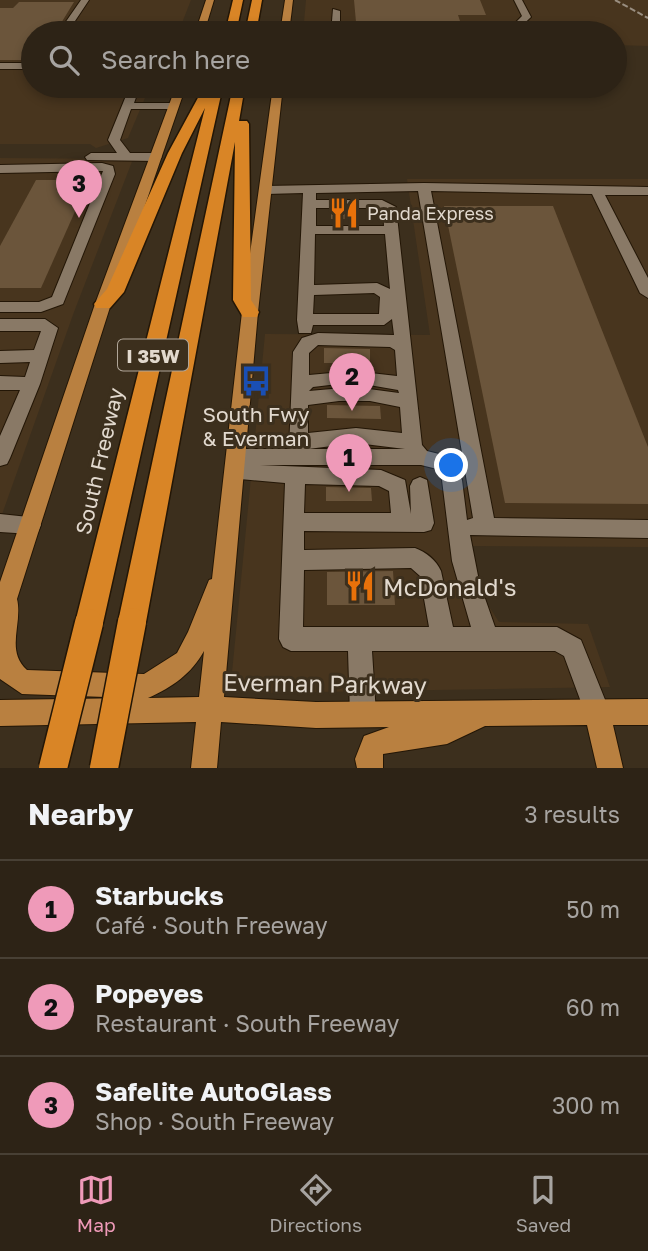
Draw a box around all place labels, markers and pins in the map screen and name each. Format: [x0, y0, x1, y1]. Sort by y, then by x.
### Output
pin: 3 [56, 160, 102, 218]
restaurant icon: Panda Express [327, 196, 361, 230]
place label: Panda Express [367, 202, 494, 224]
pin: 2 [329, 353, 375, 411]
bus stop icon: South Fwy & Everman [239, 364, 273, 398]
place label: South Fwy & Everman [203, 401, 310, 451]
pin: 1 [326, 434, 372, 492]
restaurant icon: McDonald's [343, 569, 377, 603]
place label: McDonald's [383, 572, 516, 601]

